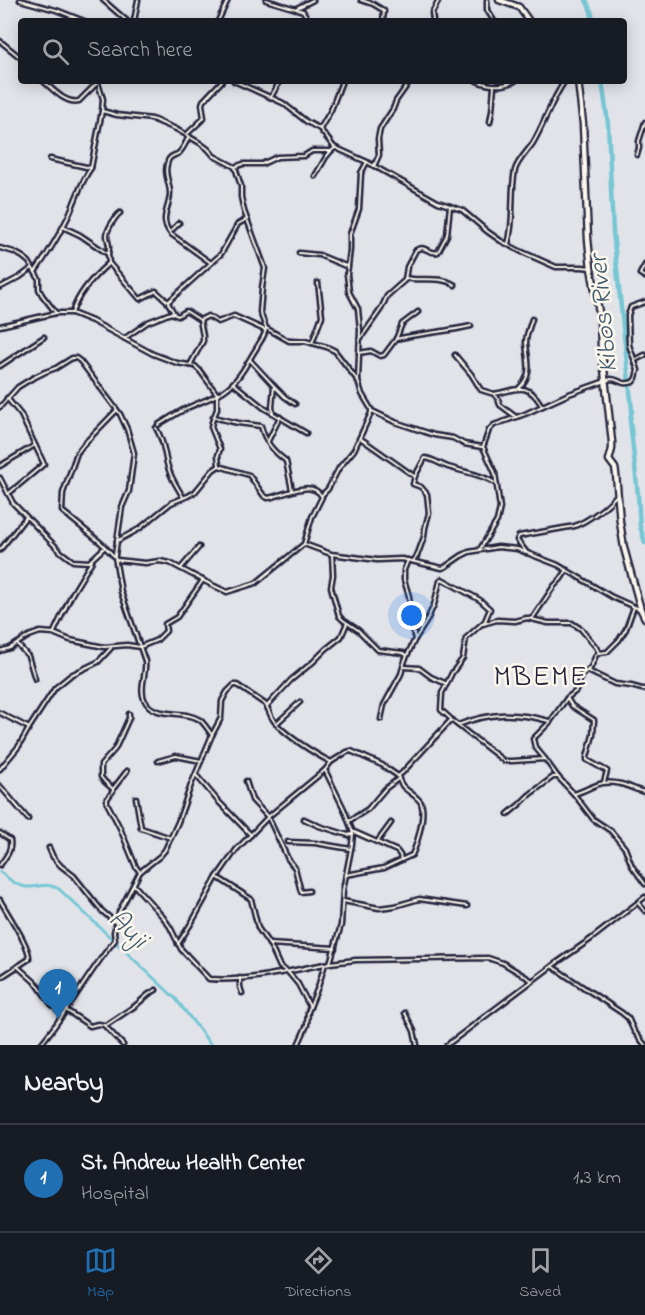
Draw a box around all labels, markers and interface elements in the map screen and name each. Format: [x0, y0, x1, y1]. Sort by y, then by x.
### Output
search box [18, 18, 627, 84]
icon: search [39, 35, 72, 68]
text: Search here [87, 35, 192, 67]
water label: Kibos River [580, 250, 629, 374]
your location [397, 601, 426, 630]
district label: MBEME [494, 658, 588, 699]
water label: Auji [99, 901, 158, 960]
pin: 1 [38, 970, 78, 1019]
text: Nearby [24, 1065, 103, 1103]
text: St. Andrew Health Center [81, 1148, 304, 1180]
text: 1 [40, 1164, 47, 1193]
text: 1.3 km [573, 1164, 621, 1193]
text: Hospital [81, 1180, 149, 1209]
tab: Map [84, 1244, 117, 1304]
tab: Directions [285, 1244, 351, 1304]
tab: Saved [519, 1244, 561, 1304]

